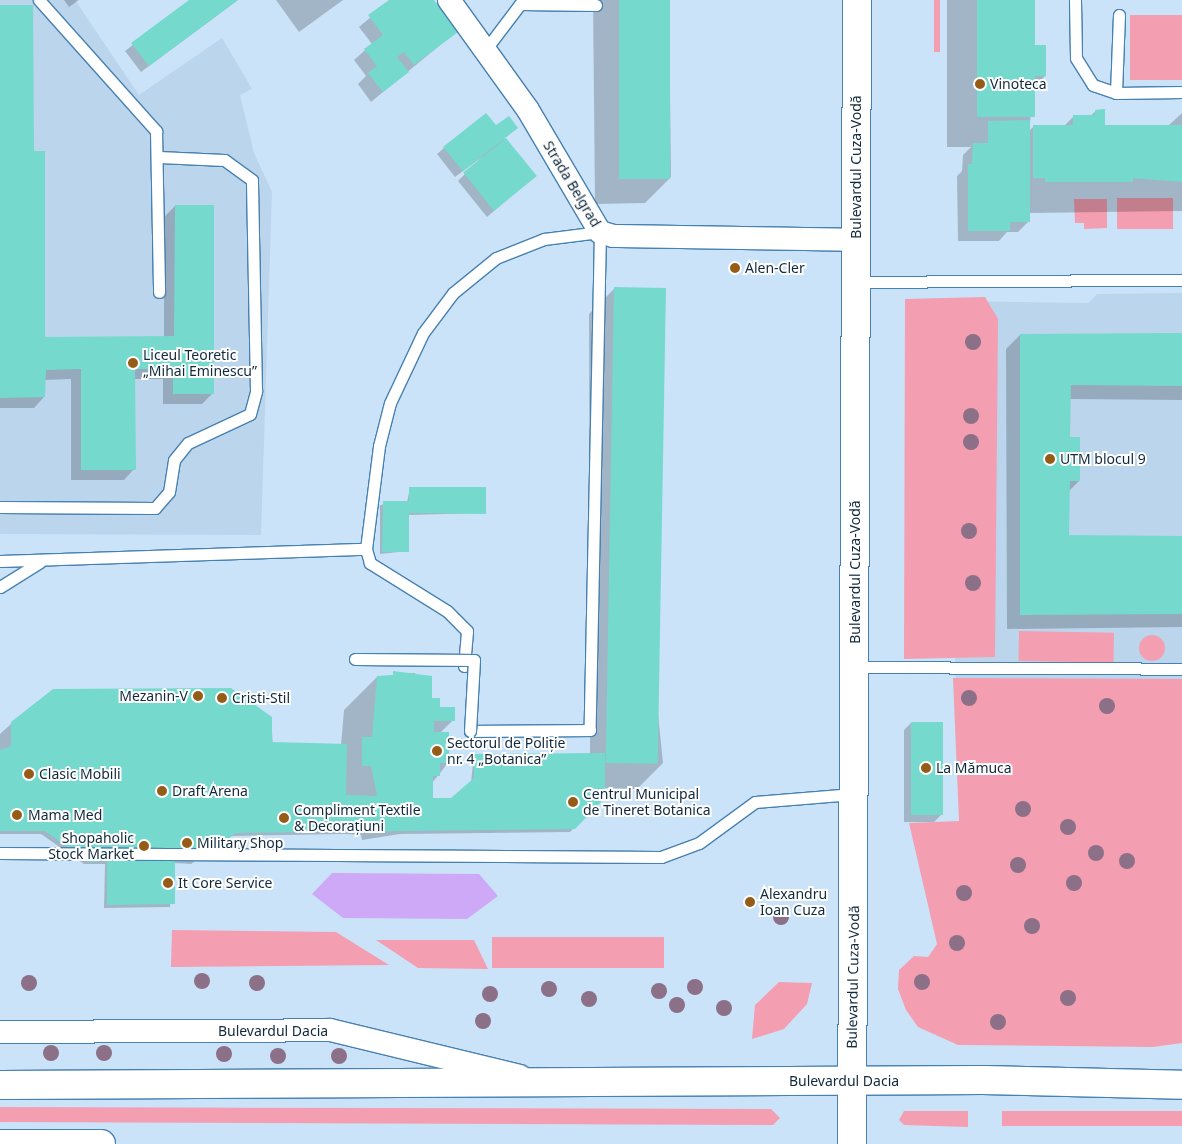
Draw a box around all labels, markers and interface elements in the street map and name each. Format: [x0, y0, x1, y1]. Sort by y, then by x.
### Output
place label: Vinoteca [990, 76, 1047, 92]
marker: Vinoteca [974, 78, 986, 90]
street label: Bulevardul Cuza-Vodă [848, 95, 864, 239]
street label: Strada Belgrad [540, 138, 604, 230]
place label: Alen-Cler [745, 260, 805, 276]
marker: Alen-Cler [729, 262, 741, 274]
place label: Liceul Teoretic „Mihai Eminescu” [143, 347, 257, 380]
marker: Liceul Teoretic „Mihai Eminescu” [127, 357, 139, 369]
place label: UTM blocul 9 [1060, 451, 1146, 467]
marker: UTM blocul 9 [1044, 453, 1056, 465]
street label: Bulevardul Cuza-Vodă [847, 500, 863, 644]
place label: Mezanin-V [119, 688, 188, 704]
marker: Mezanin-V [192, 690, 204, 702]
place label: Cristi-Stil [232, 690, 290, 706]
marker: Cristi-Stil [216, 692, 228, 704]
place label: Sectorul de Poliție nr. 4 „Botanica” [447, 735, 565, 768]
marker: Sectorul de Poliție nr. 4 „Botanica” [431, 745, 443, 757]
place label: La Mămuca [936, 760, 1012, 776]
marker: La Mămuca [920, 762, 932, 774]
place label: Clasic Mobili [39, 766, 121, 782]
marker: Clasic Mobili [23, 768, 35, 780]
place label: Draft Arena [172, 783, 248, 799]
marker: Draft Arena [156, 785, 168, 797]
place label: Centrul Municipal de Tineret Botanica [583, 786, 710, 819]
marker: Centrul Municipal de Tineret Botanica [567, 796, 579, 808]
place label: Compliment Textile & Decorațiuni [294, 802, 421, 834]
place label: Mama Med [28, 807, 102, 823]
marker: Mama Med [10, 808, 24, 822]
marker: Compliment Textile & Decorațiuni [278, 812, 290, 824]
place label: Shopaholic Stock Market [48, 830, 134, 862]
place label: Military Shop [197, 835, 283, 851]
marker: Military Shop [181, 837, 193, 849]
marker: Shopaholic Stock Market [138, 840, 150, 852]
place label: It Core Service [178, 875, 272, 891]
marker: It Core Service [162, 877, 174, 889]
place label: Alexandru Ioan Cuza [760, 886, 827, 919]
marker: Alexandru Ioan Cuza [744, 896, 756, 908]
street label: Bulevardul Cuza-Vodă [843, 905, 863, 1049]
street label: Bulevardul Dacia [218, 1023, 328, 1039]
street label: Bulevardul Dacia [789, 1073, 899, 1089]

